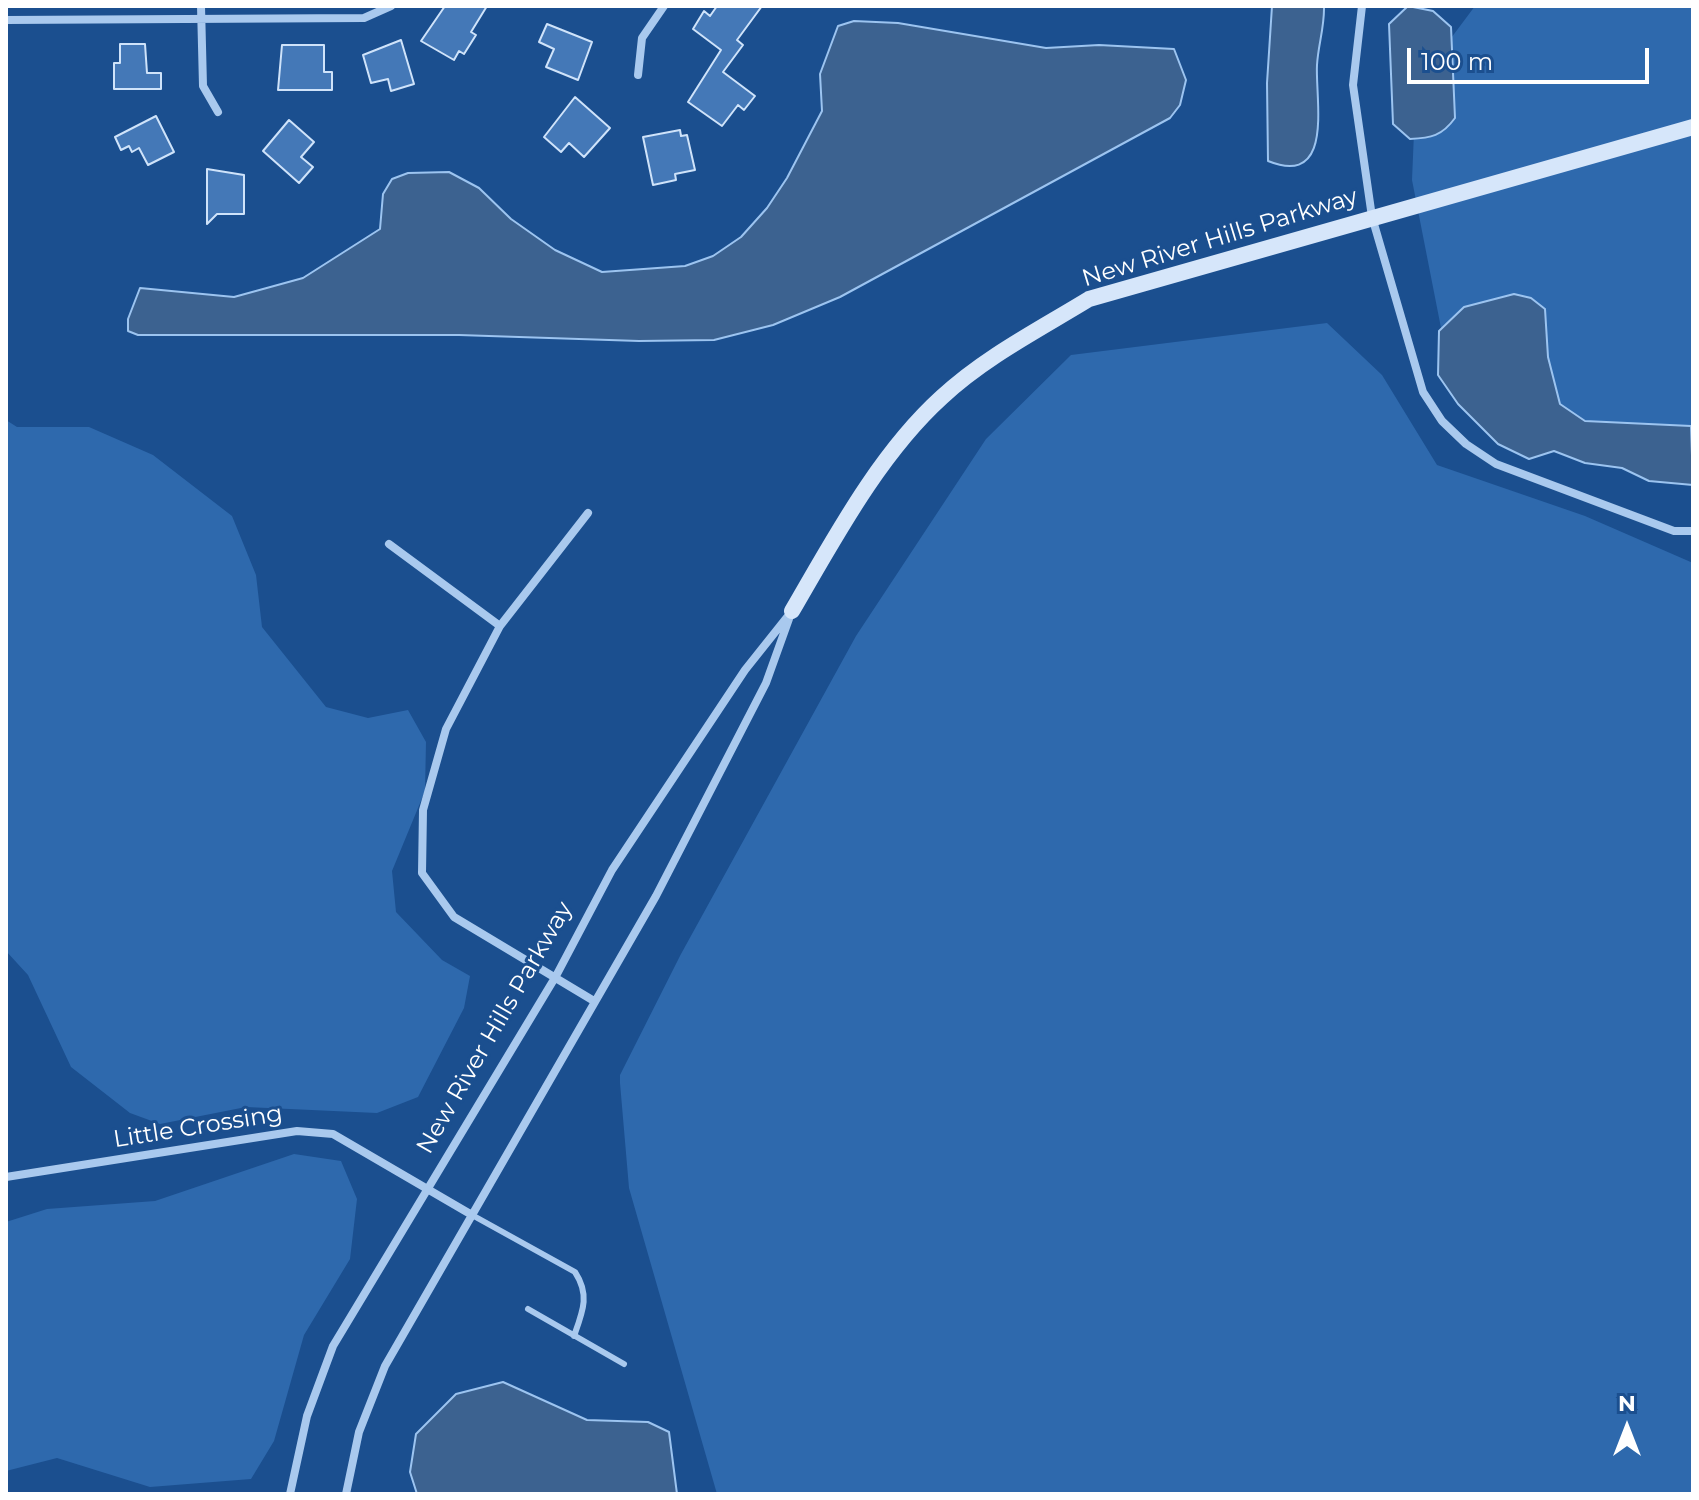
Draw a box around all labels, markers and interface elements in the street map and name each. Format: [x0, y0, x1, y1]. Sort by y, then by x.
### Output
scale bar [1411, 32, 1653, 82]
text: 100 m [1421, 47, 1493, 76]
street label: New River Hills Parkway [1079, 182, 1361, 294]
street label: New River Hills Parkway [411, 897, 579, 1159]
street label: Little Crossing [111, 1099, 285, 1155]
north arrow [1587, 1388, 1667, 1468]
text: N [1618, 1390, 1636, 1417]

